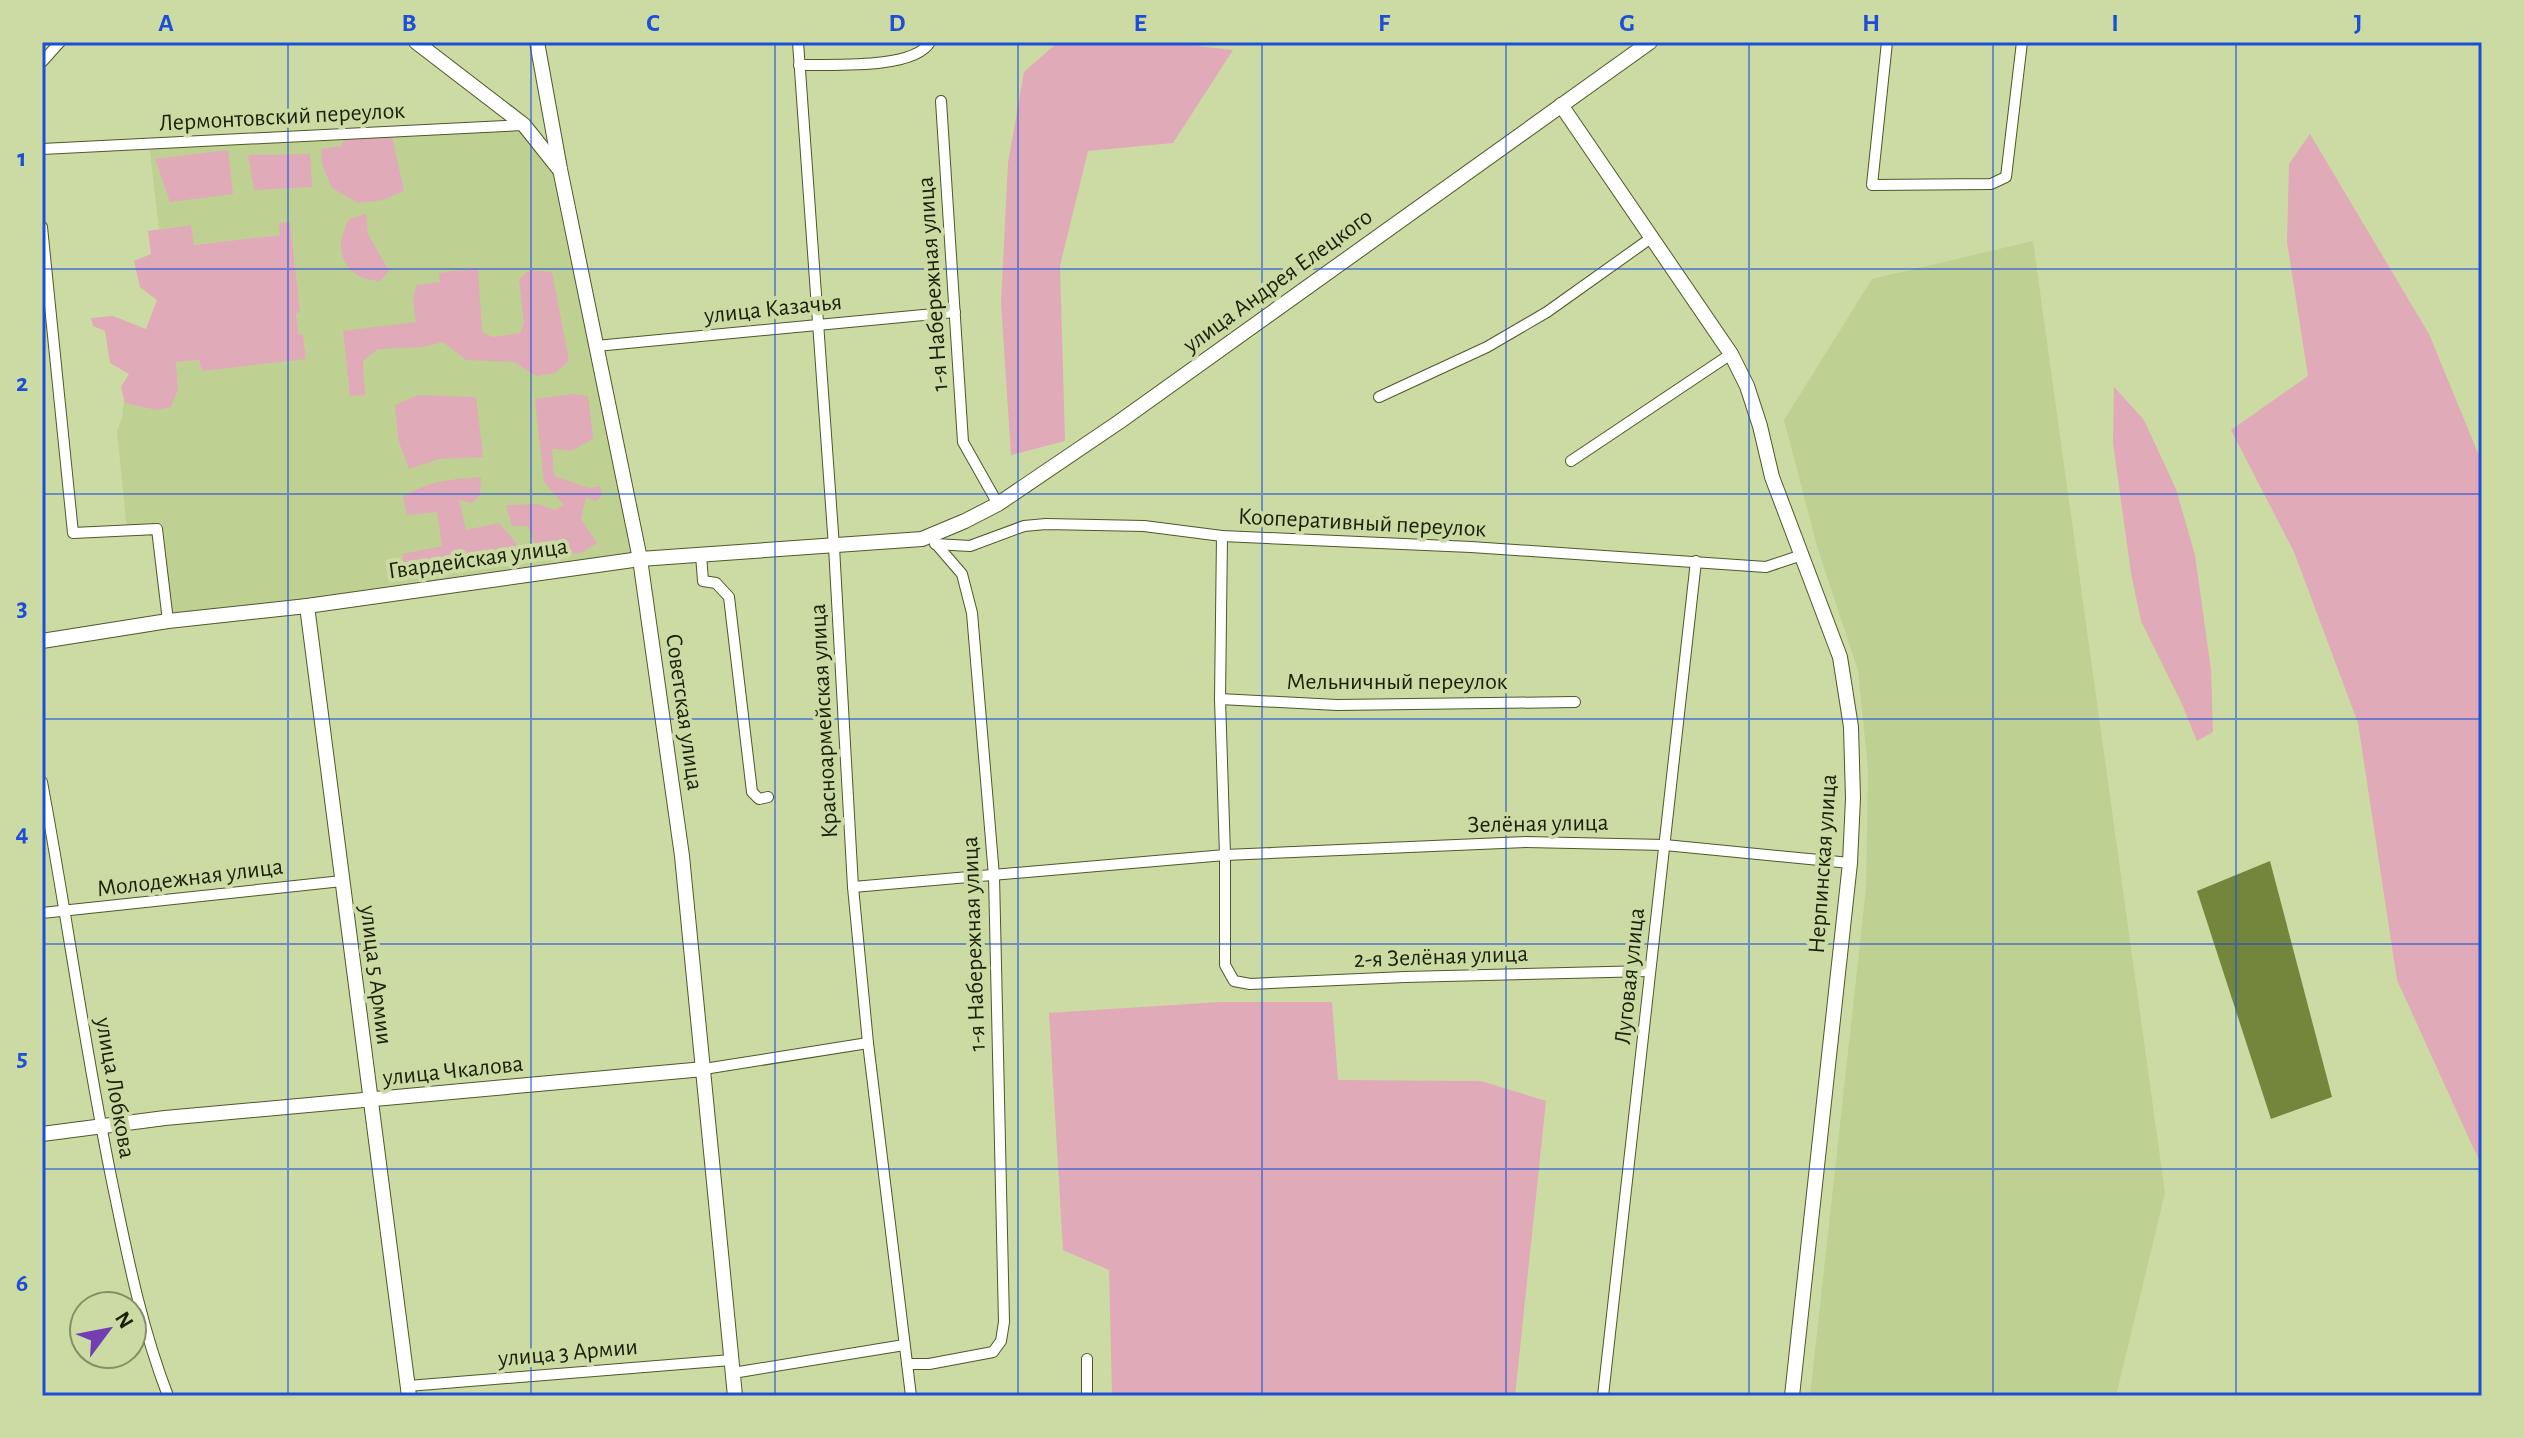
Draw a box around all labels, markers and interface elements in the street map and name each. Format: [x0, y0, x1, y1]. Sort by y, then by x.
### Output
text: A [158, 10, 174, 36]
text: B [401, 10, 417, 36]
text: C [646, 10, 660, 36]
text: D [888, 10, 906, 36]
text: E [1133, 10, 1147, 36]
text: F [1378, 10, 1391, 36]
text: G [1619, 10, 1635, 36]
text: H [1862, 10, 1880, 36]
text: I [2111, 10, 2119, 36]
text: J [2354, 10, 2362, 36]
street label: Лермонтовский переулок [159, 99, 405, 135]
text: 1 [17, 145, 27, 171]
street label: 1-я Набережная улица [914, 176, 952, 392]
street label: улица Андрея Елецкого [1178, 205, 1377, 358]
street label: улица Казачья [702, 290, 843, 328]
text: 2 [16, 370, 28, 396]
street label: Кооперативный переулок [1237, 505, 1487, 541]
street label: Гвардейская улица [387, 535, 569, 583]
text: 3 [16, 595, 28, 621]
street label: Красноармейская улица [806, 603, 842, 839]
street label: Советская улица [661, 632, 707, 792]
street label: Мельничный переулок [1286, 670, 1508, 694]
street label: Нерпинская улица [1805, 773, 1841, 955]
street label: Зелёная улица [1467, 811, 1609, 837]
text: 4 [15, 820, 29, 846]
street label: 1-я Набережная улица [958, 836, 990, 1052]
street label: Молодежная улица [95, 855, 285, 901]
street label: улица 5 Армии [355, 903, 396, 1046]
street label: Луговая улица [1611, 907, 1649, 1045]
street label: 2-я Зелёная улица [1353, 942, 1529, 972]
street label: улица Лобкова [91, 1015, 139, 1160]
text: 5 [16, 1045, 28, 1071]
street label: улица Чкалова [381, 1052, 524, 1090]
text: 6 [16, 1270, 28, 1296]
north arrow [68, 1290, 148, 1370]
text: N [111, 1308, 137, 1332]
street label: улица 3 Армии [496, 1335, 639, 1371]

